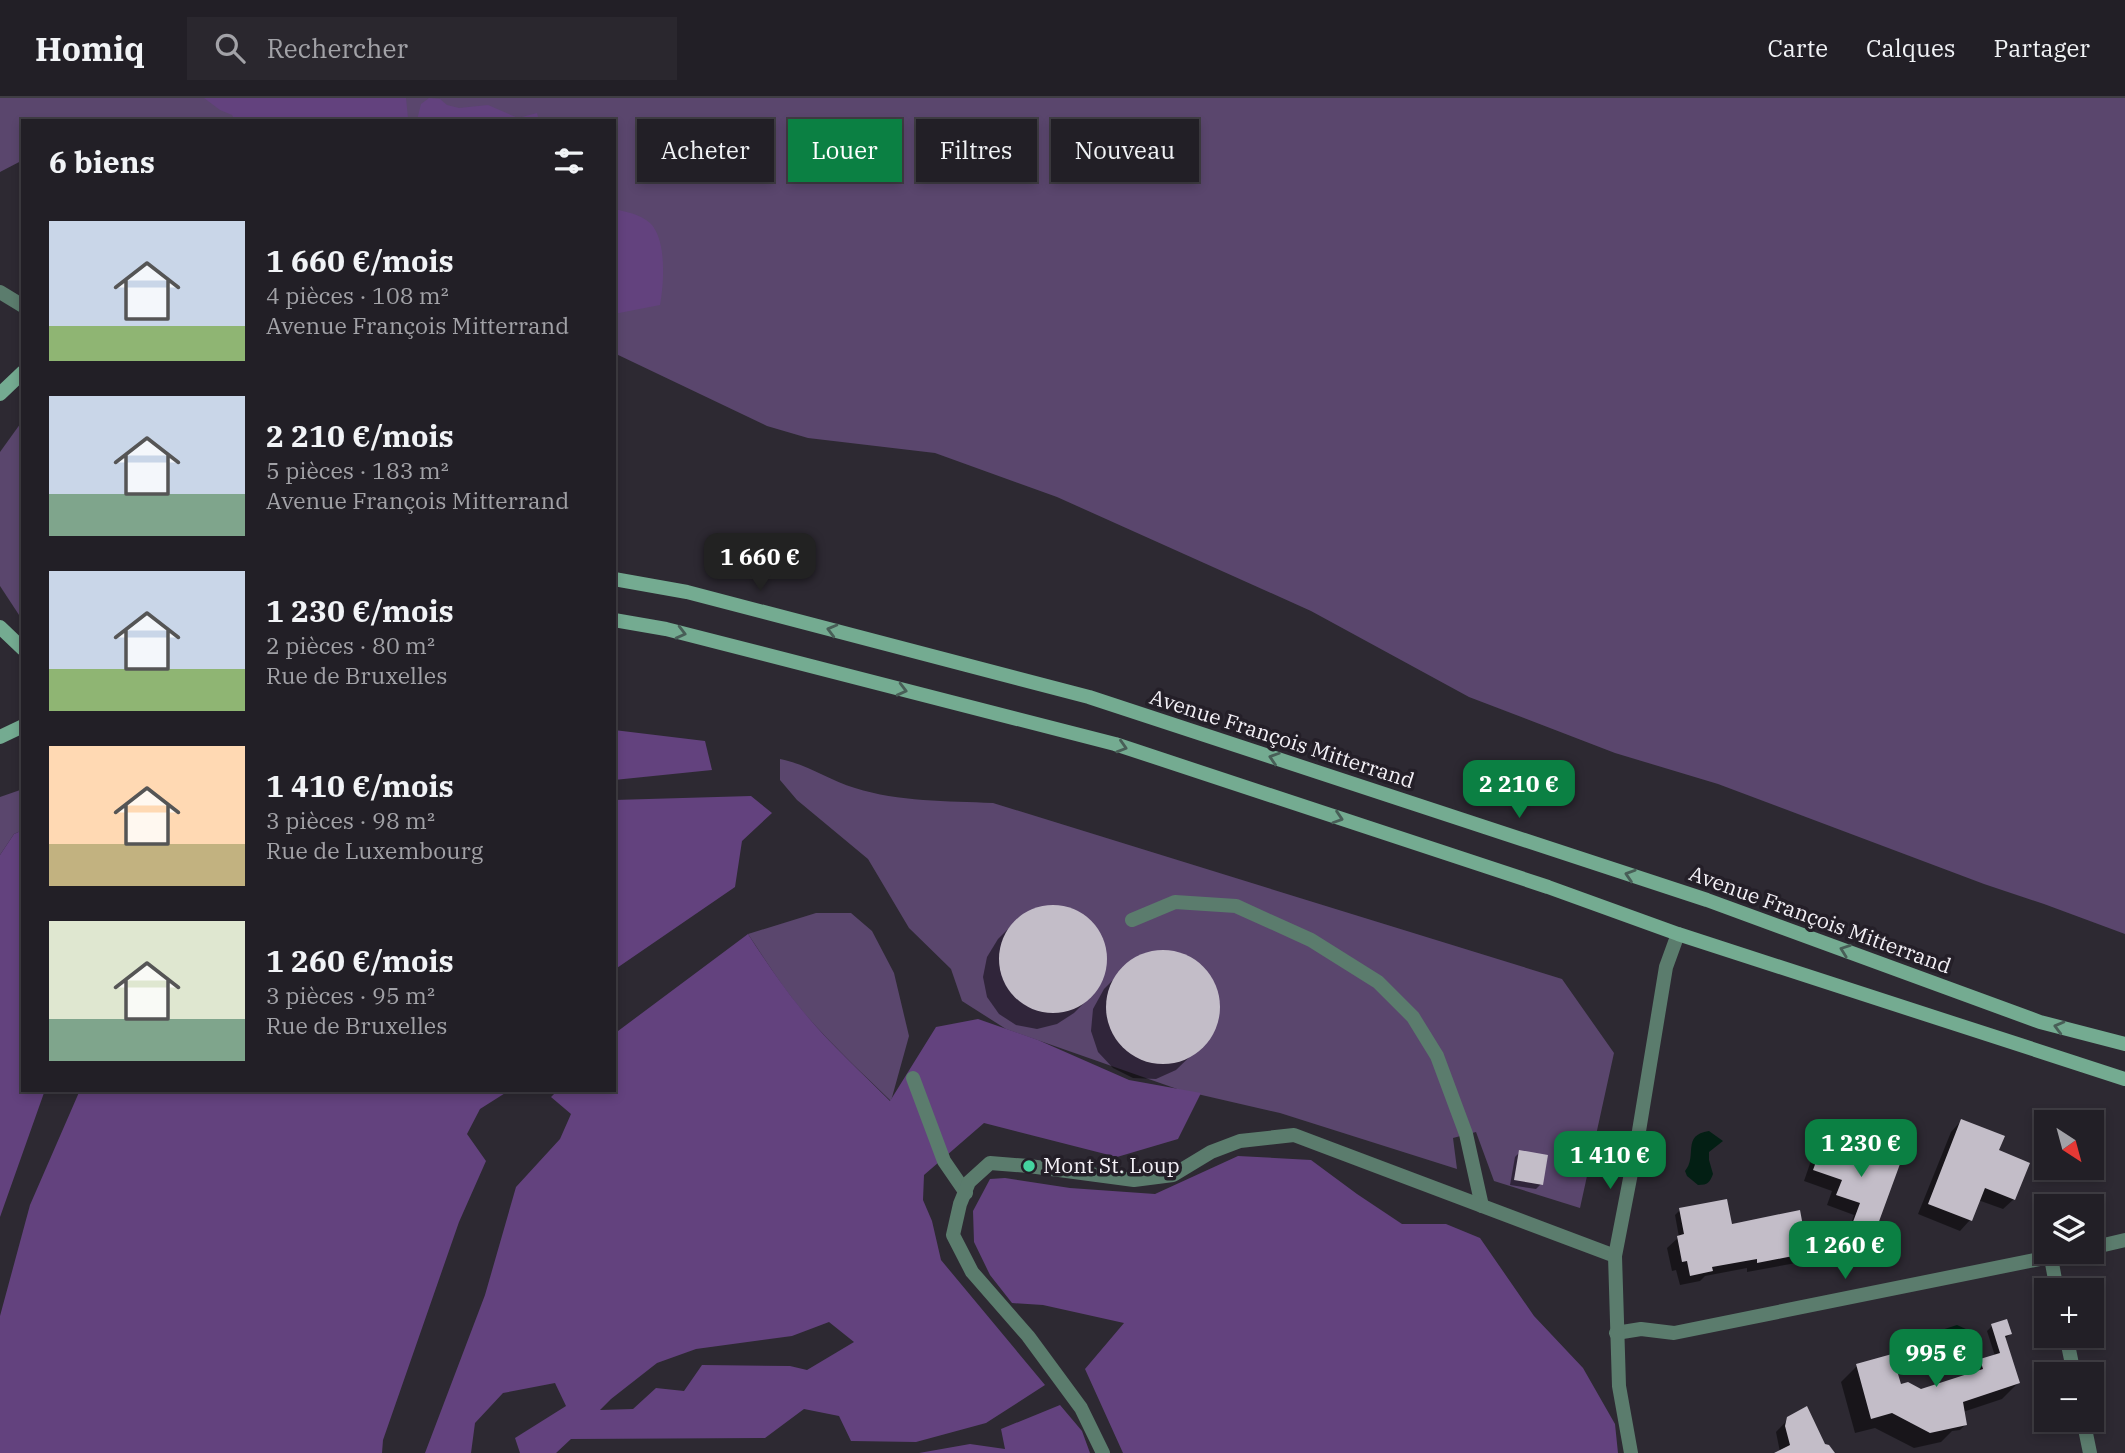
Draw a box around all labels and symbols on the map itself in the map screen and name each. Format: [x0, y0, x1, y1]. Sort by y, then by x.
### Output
pin: 1 660 € [695, 533, 825, 593]
one-way arrow [826, 624, 838, 638]
one-way arrow [675, 625, 687, 639]
one-way arrow [895, 682, 907, 696]
street label: Avenue François Mitterrand [1146, 682, 1418, 794]
one-way arrow [1115, 738, 1127, 753]
one-way arrow [1269, 752, 1281, 766]
pin: 2 210 € [1454, 760, 1584, 820]
one-way arrow [1332, 809, 1344, 824]
street label: Avenue François Mitterrand [1686, 859, 1955, 980]
one-way arrow [1625, 869, 1637, 883]
one-way arrow [1839, 944, 1851, 958]
one-way arrow [2053, 1020, 2065, 1035]
north arrow [2034, 1110, 2104, 1180]
pin: 1 230 € [1796, 1119, 1926, 1179]
pin: 1 410 € [1545, 1132, 1675, 1191]
place label: Mont St. Loup [1043, 1151, 1180, 1179]
marker: Mont St. Loup [1021, 1158, 1037, 1174]
pin: 1 260 € [1780, 1222, 1910, 1281]
pin: 995 € [1887, 1330, 1985, 1389]

